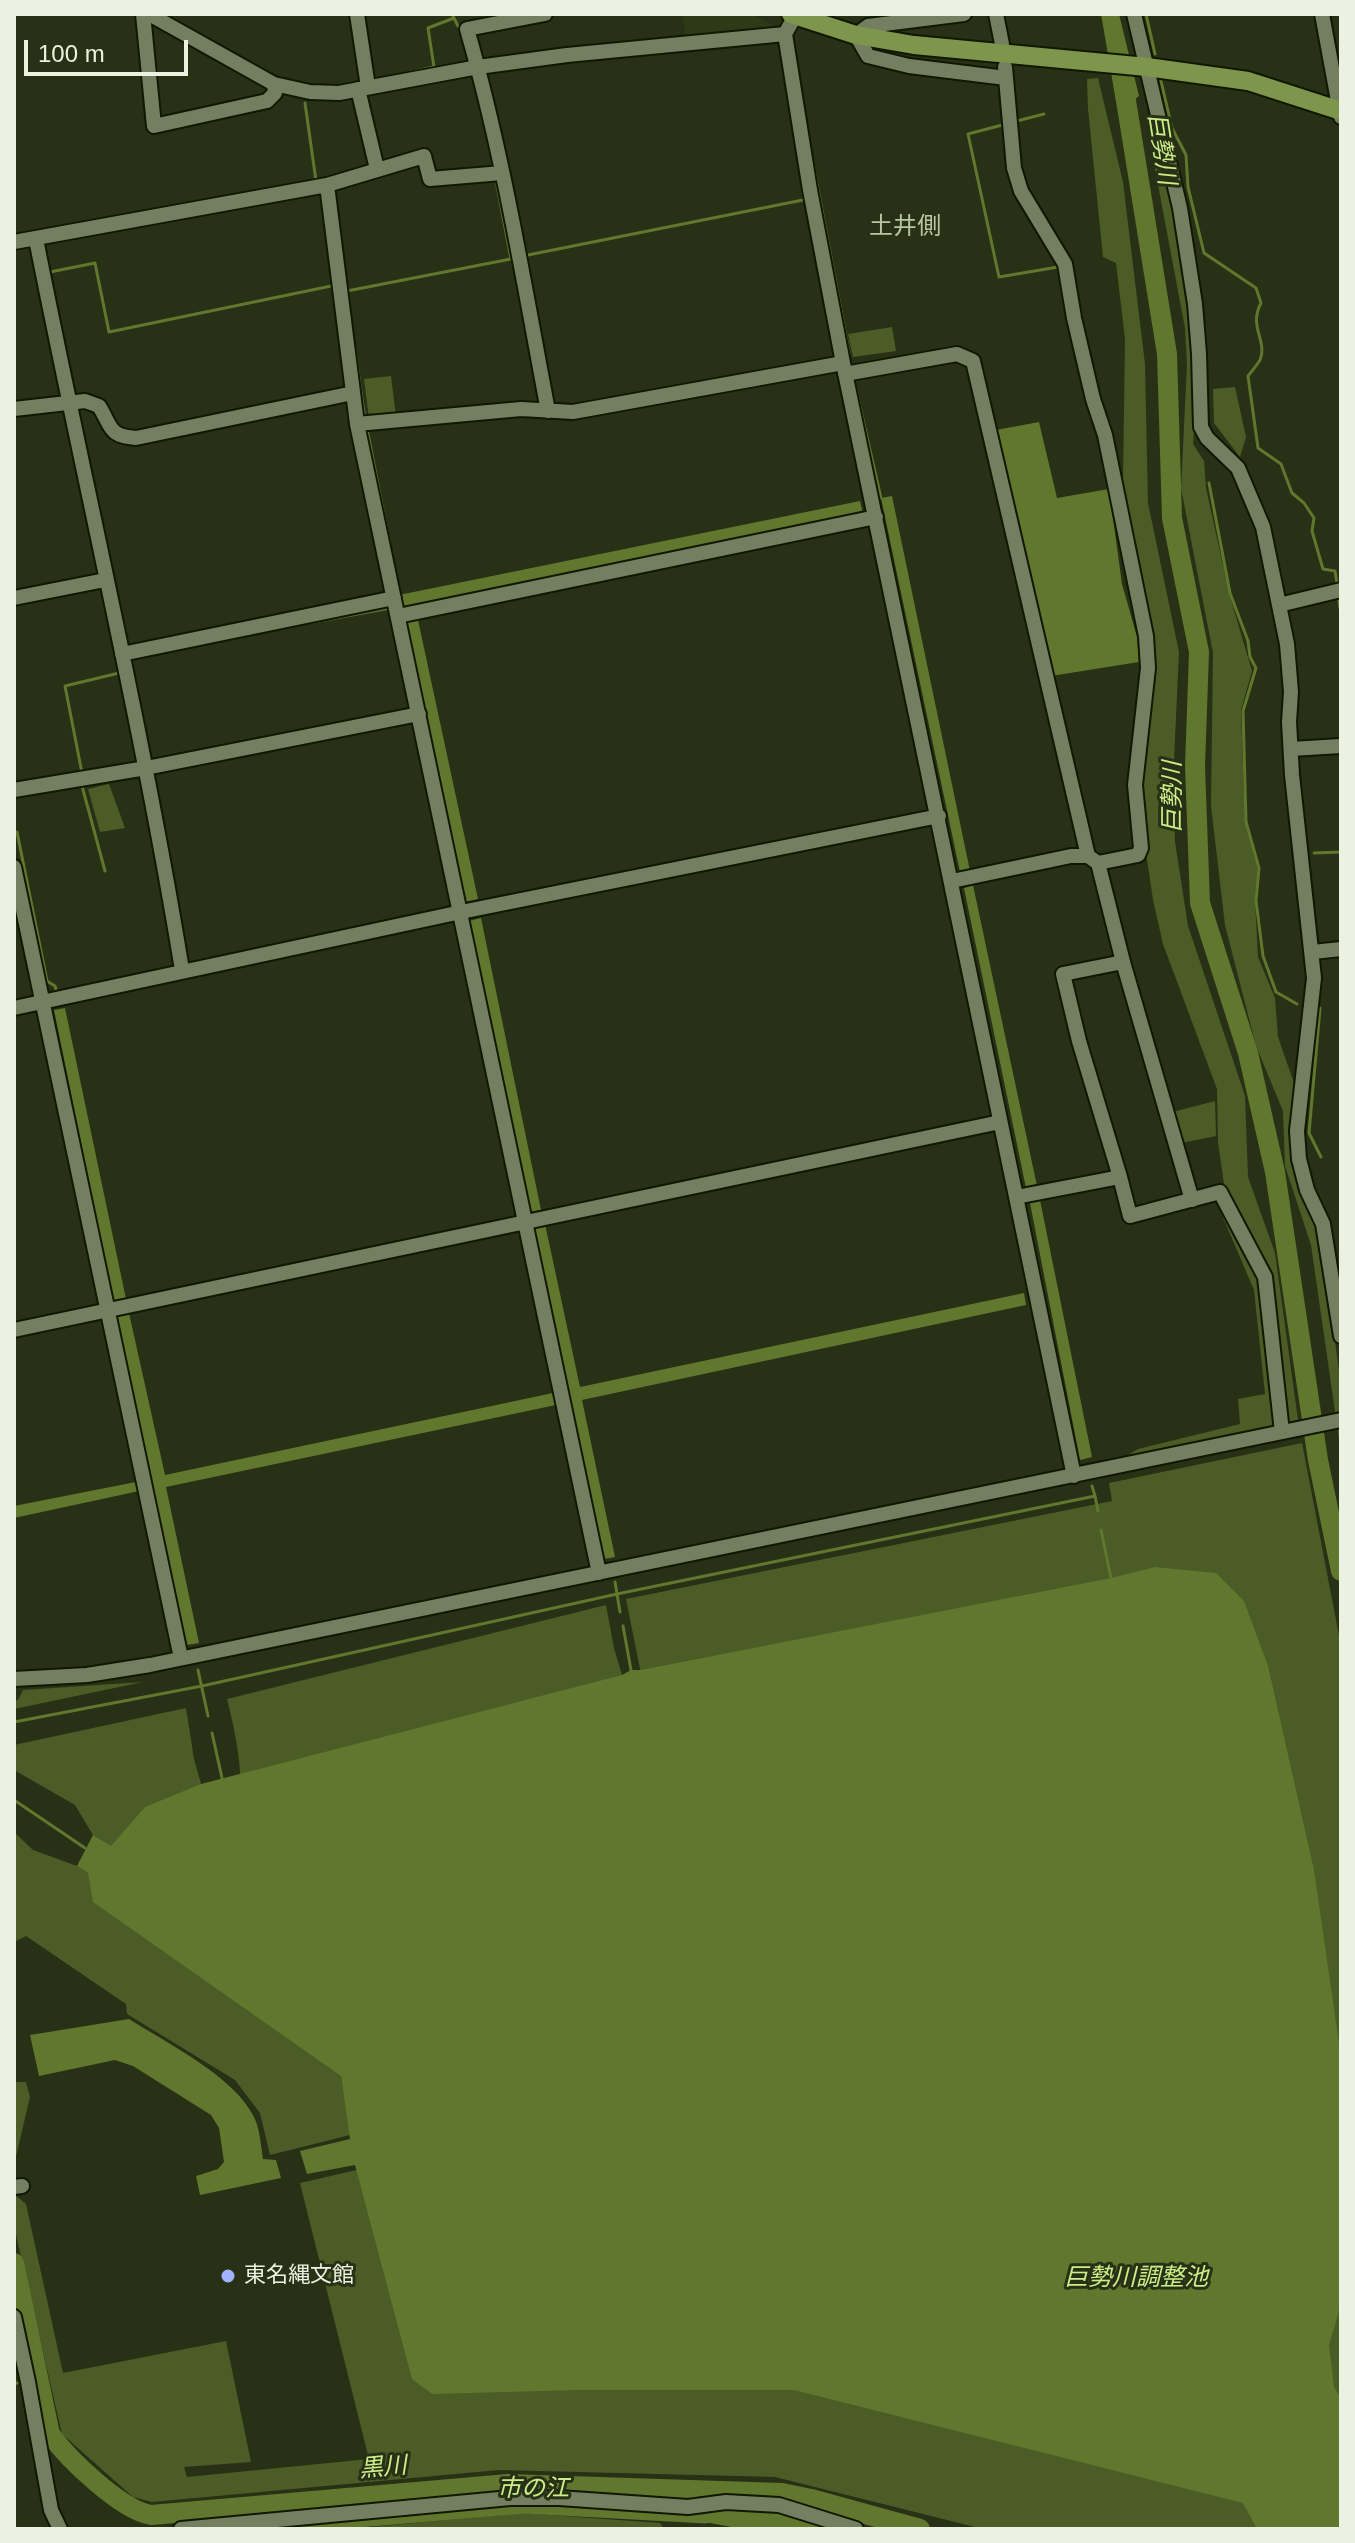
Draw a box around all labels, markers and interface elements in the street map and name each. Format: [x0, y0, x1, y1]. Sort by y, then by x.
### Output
scale bar [28, 24, 192, 74]
text: 100 m [38, 40, 105, 67]
water label: 巨勢川 [1141, 111, 1181, 187]
district label: 土井側 [869, 213, 941, 241]
water label: 巨勢川 [1159, 761, 1187, 833]
place label: 東名縄文館 [244, 2263, 354, 2289]
water label: 巨勢川調整池 [1064, 2264, 1208, 2292]
marker: 東名縄文館 [219, 2267, 237, 2285]
water label: 黒川 [358, 2452, 408, 2484]
water label: 市の江 [497, 2475, 569, 2503]

